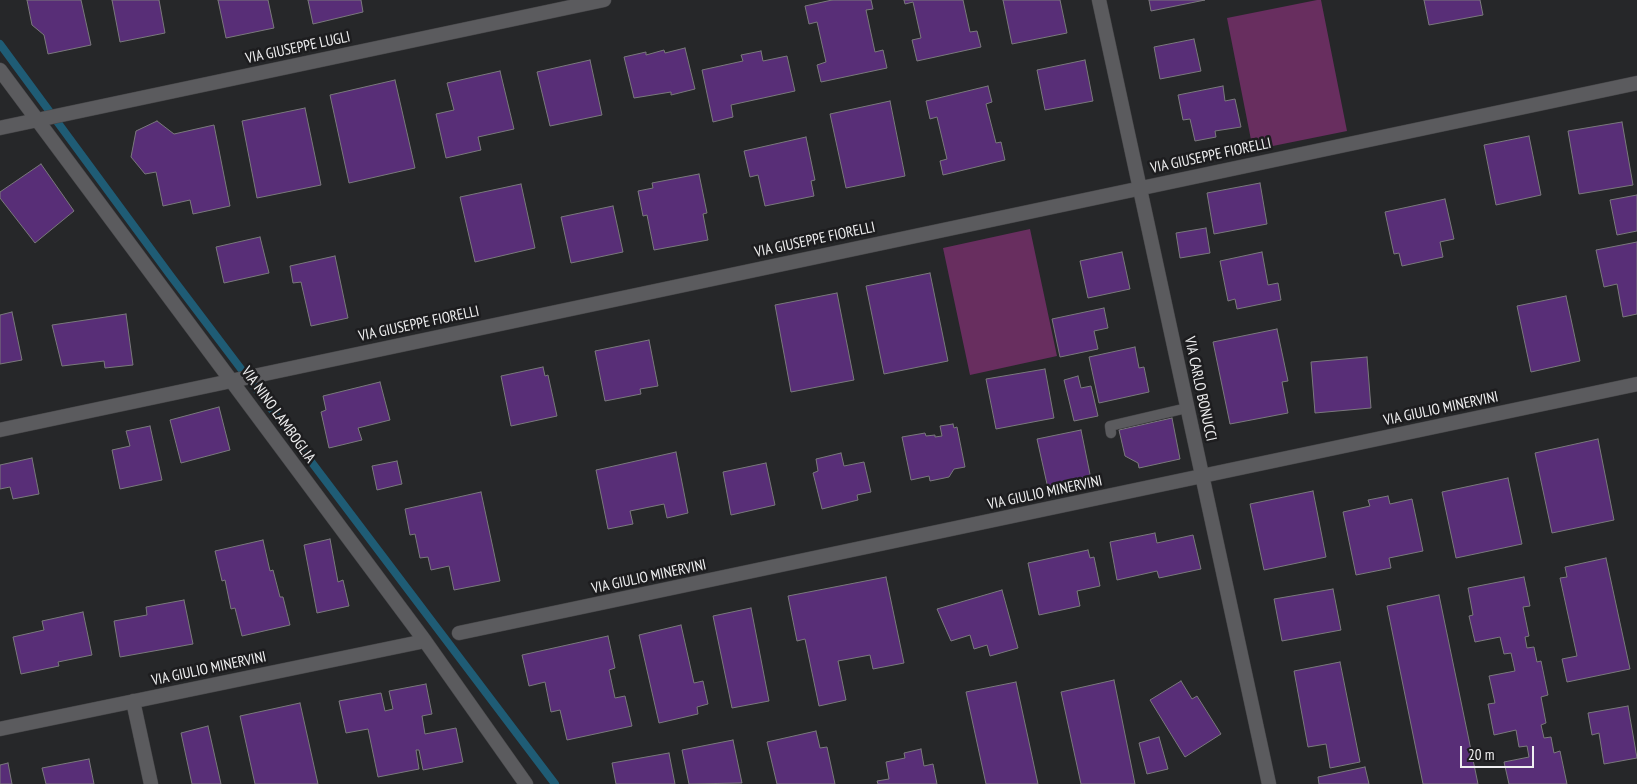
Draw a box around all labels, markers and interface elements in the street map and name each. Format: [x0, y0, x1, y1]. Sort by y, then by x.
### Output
street label: VIA GIUSEPPE LUGLI [244, 28, 352, 68]
street label: VIA GIUSEPPE FIORELLI [1149, 134, 1273, 178]
street label: VIA GIUSEPPE FIORELLI [753, 218, 877, 262]
street label: VIA GIUSEPPE FIORELLI [357, 302, 481, 346]
street label: VIA CARLO BONUCCI [1180, 335, 1220, 443]
street label: VIA NINO LAMBOGLIA [237, 364, 319, 466]
street label: VIA GIULIO MINERVINI [1382, 388, 1500, 430]
street label: VIA GIULIO MINERVINI [986, 472, 1104, 514]
street label: VIA GIULIO MINERVINI [590, 556, 708, 598]
street label: VIA GIULIO MINERVINI [150, 648, 268, 690]
scale bar [1462, 736, 1536, 768]
text: 20 m [1468, 745, 1494, 764]

